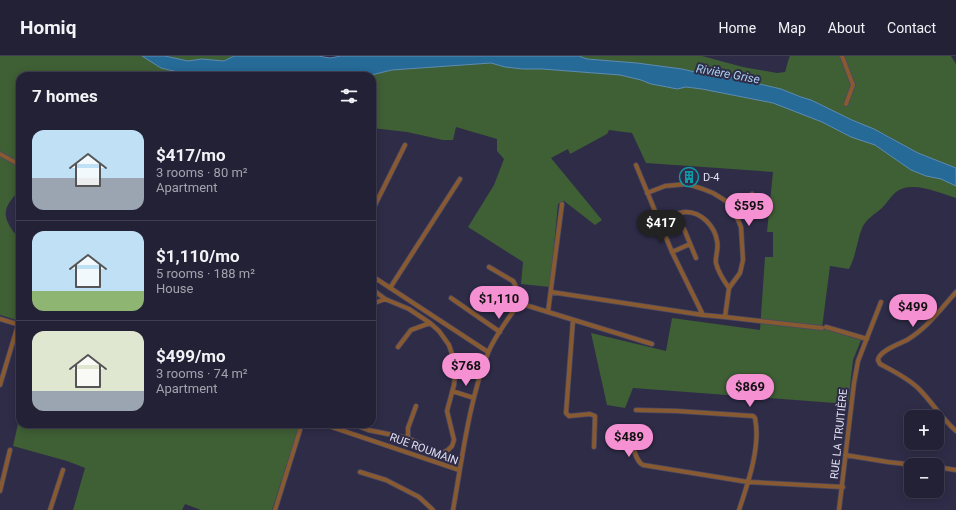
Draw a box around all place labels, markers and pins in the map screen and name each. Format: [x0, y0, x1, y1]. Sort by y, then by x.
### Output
building icon: D-4 [678, 166, 700, 188]
place label: D-4 [703, 171, 719, 184]
pin: $595 [725, 193, 773, 227]
pin: $417 [637, 210, 685, 244]
pin: $1,110 [466, 286, 532, 320]
pin: $499 [889, 294, 937, 328]
pin: $768 [442, 353, 490, 387]
pin: $869 [726, 374, 774, 408]
pin: $489 [605, 424, 653, 458]

